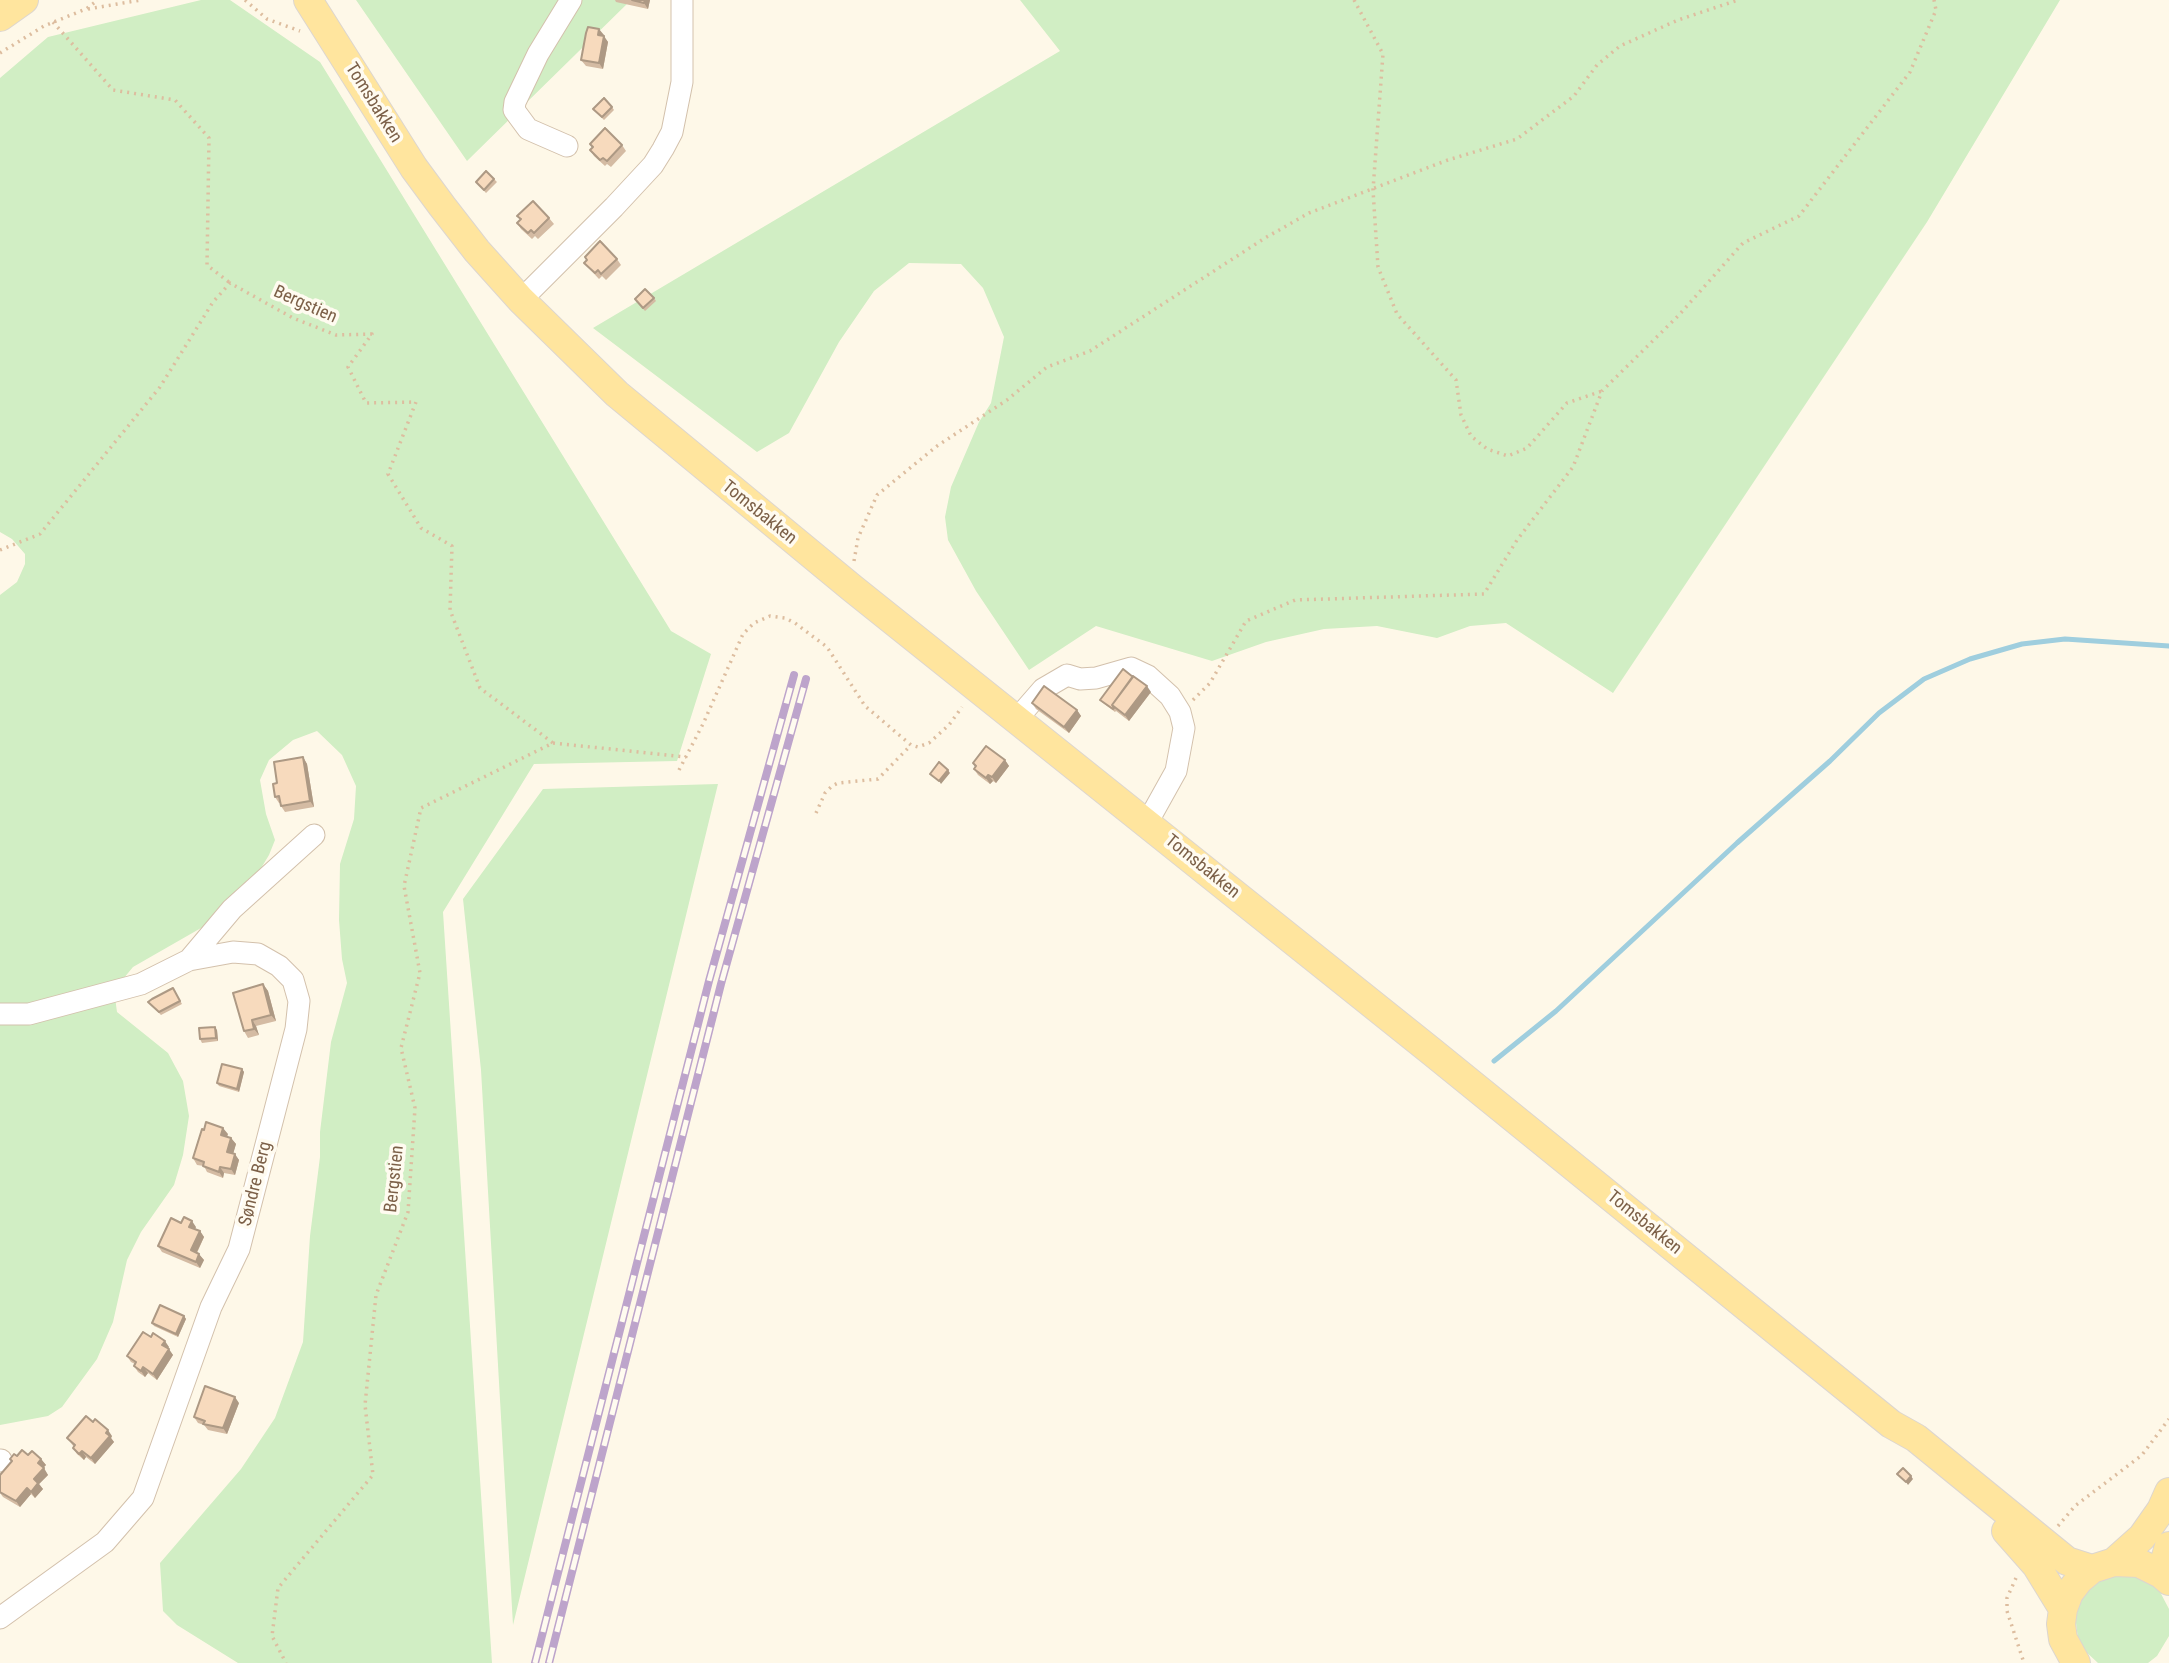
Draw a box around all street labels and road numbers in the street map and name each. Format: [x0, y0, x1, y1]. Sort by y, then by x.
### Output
street label: Tomsbakken [340, 59, 406, 147]
street label: Bergstien [270, 281, 340, 329]
street label: Tomsbakken [717, 476, 801, 550]
street label: Tomsbakken [1160, 830, 1244, 904]
street label: Søndre Berg [235, 1140, 277, 1228]
street label: Bergstien [381, 1144, 409, 1214]
street label: Tomsbakken [1602, 1186, 1686, 1260]

